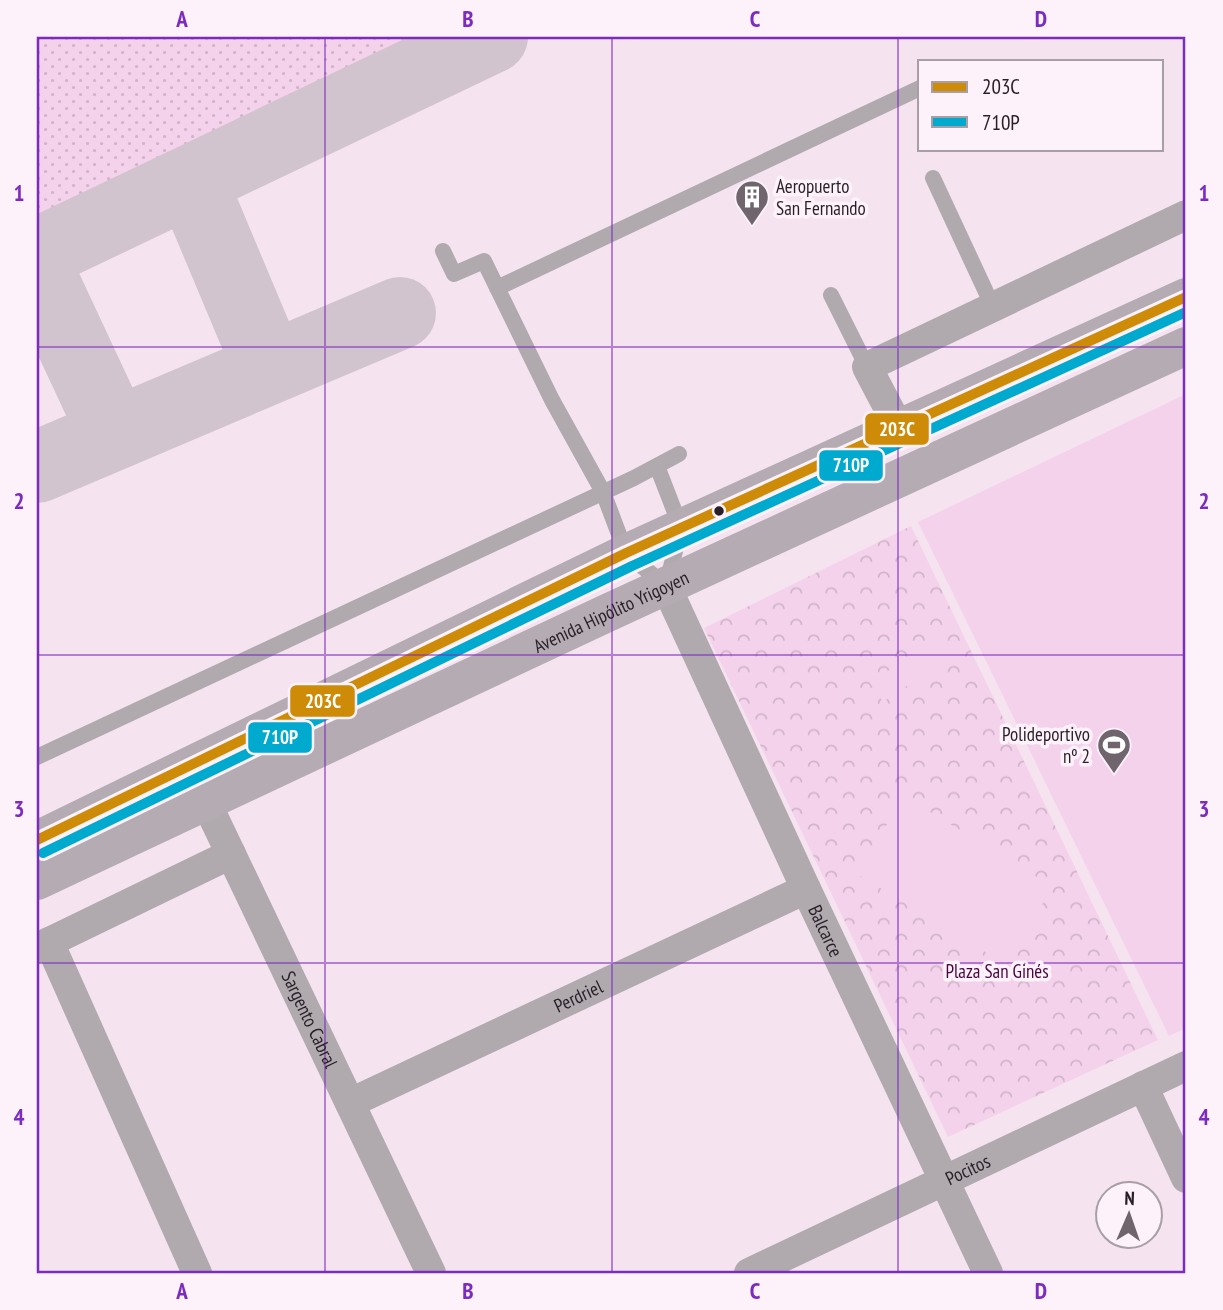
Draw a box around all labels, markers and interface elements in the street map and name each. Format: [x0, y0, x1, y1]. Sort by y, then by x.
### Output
text: A [175, 4, 188, 33]
text: B [462, 4, 474, 33]
text: C [750, 4, 761, 33]
text: D [1035, 4, 1047, 33]
legend [918, 60, 1164, 150]
text: 203C [982, 73, 1020, 100]
text: 710P [982, 109, 1020, 136]
place label: Aeropuerto San Fernando [776, 174, 866, 220]
text: 1 [14, 178, 25, 207]
building icon: Aeropuerto San Fernando [733, 178, 771, 227]
text: 1 [1199, 178, 1210, 207]
line badge: 203C [864, 412, 930, 446]
text: 203C [879, 417, 915, 441]
line badge: 710P [818, 449, 884, 482]
text: 710P [833, 453, 869, 477]
text: 2 [14, 486, 25, 515]
text: 2 [1199, 486, 1210, 515]
unlabelled marker [712, 504, 726, 518]
street label: Avenida Hipólito Yrigoyen [529, 565, 692, 658]
line badge: 203C [289, 684, 356, 718]
text: 203C [305, 689, 341, 713]
line badge: 710P [247, 721, 313, 754]
place label: Polideportivo nº 2 [1002, 722, 1090, 768]
text: 710P [262, 725, 298, 749]
sports icon: Polideportivo nº 2 [1095, 726, 1133, 775]
text: 3 [14, 794, 25, 823]
text: 3 [1199, 794, 1210, 823]
street label: Balcarce [803, 901, 848, 961]
park label: Plaza San Ginés [945, 959, 1049, 983]
street label: Sargento Cabral [277, 967, 343, 1072]
street label: Perdriel [550, 974, 607, 1018]
text: 4 [14, 1102, 25, 1131]
text: 4 [1199, 1102, 1210, 1131]
street label: Pocitos [941, 1149, 994, 1190]
north arrow [1094, 1180, 1164, 1250]
text: N [1124, 1186, 1135, 1210]
text: A [175, 1276, 188, 1305]
text: B [462, 1276, 474, 1305]
text: C [750, 1276, 761, 1305]
text: D [1035, 1276, 1047, 1305]

